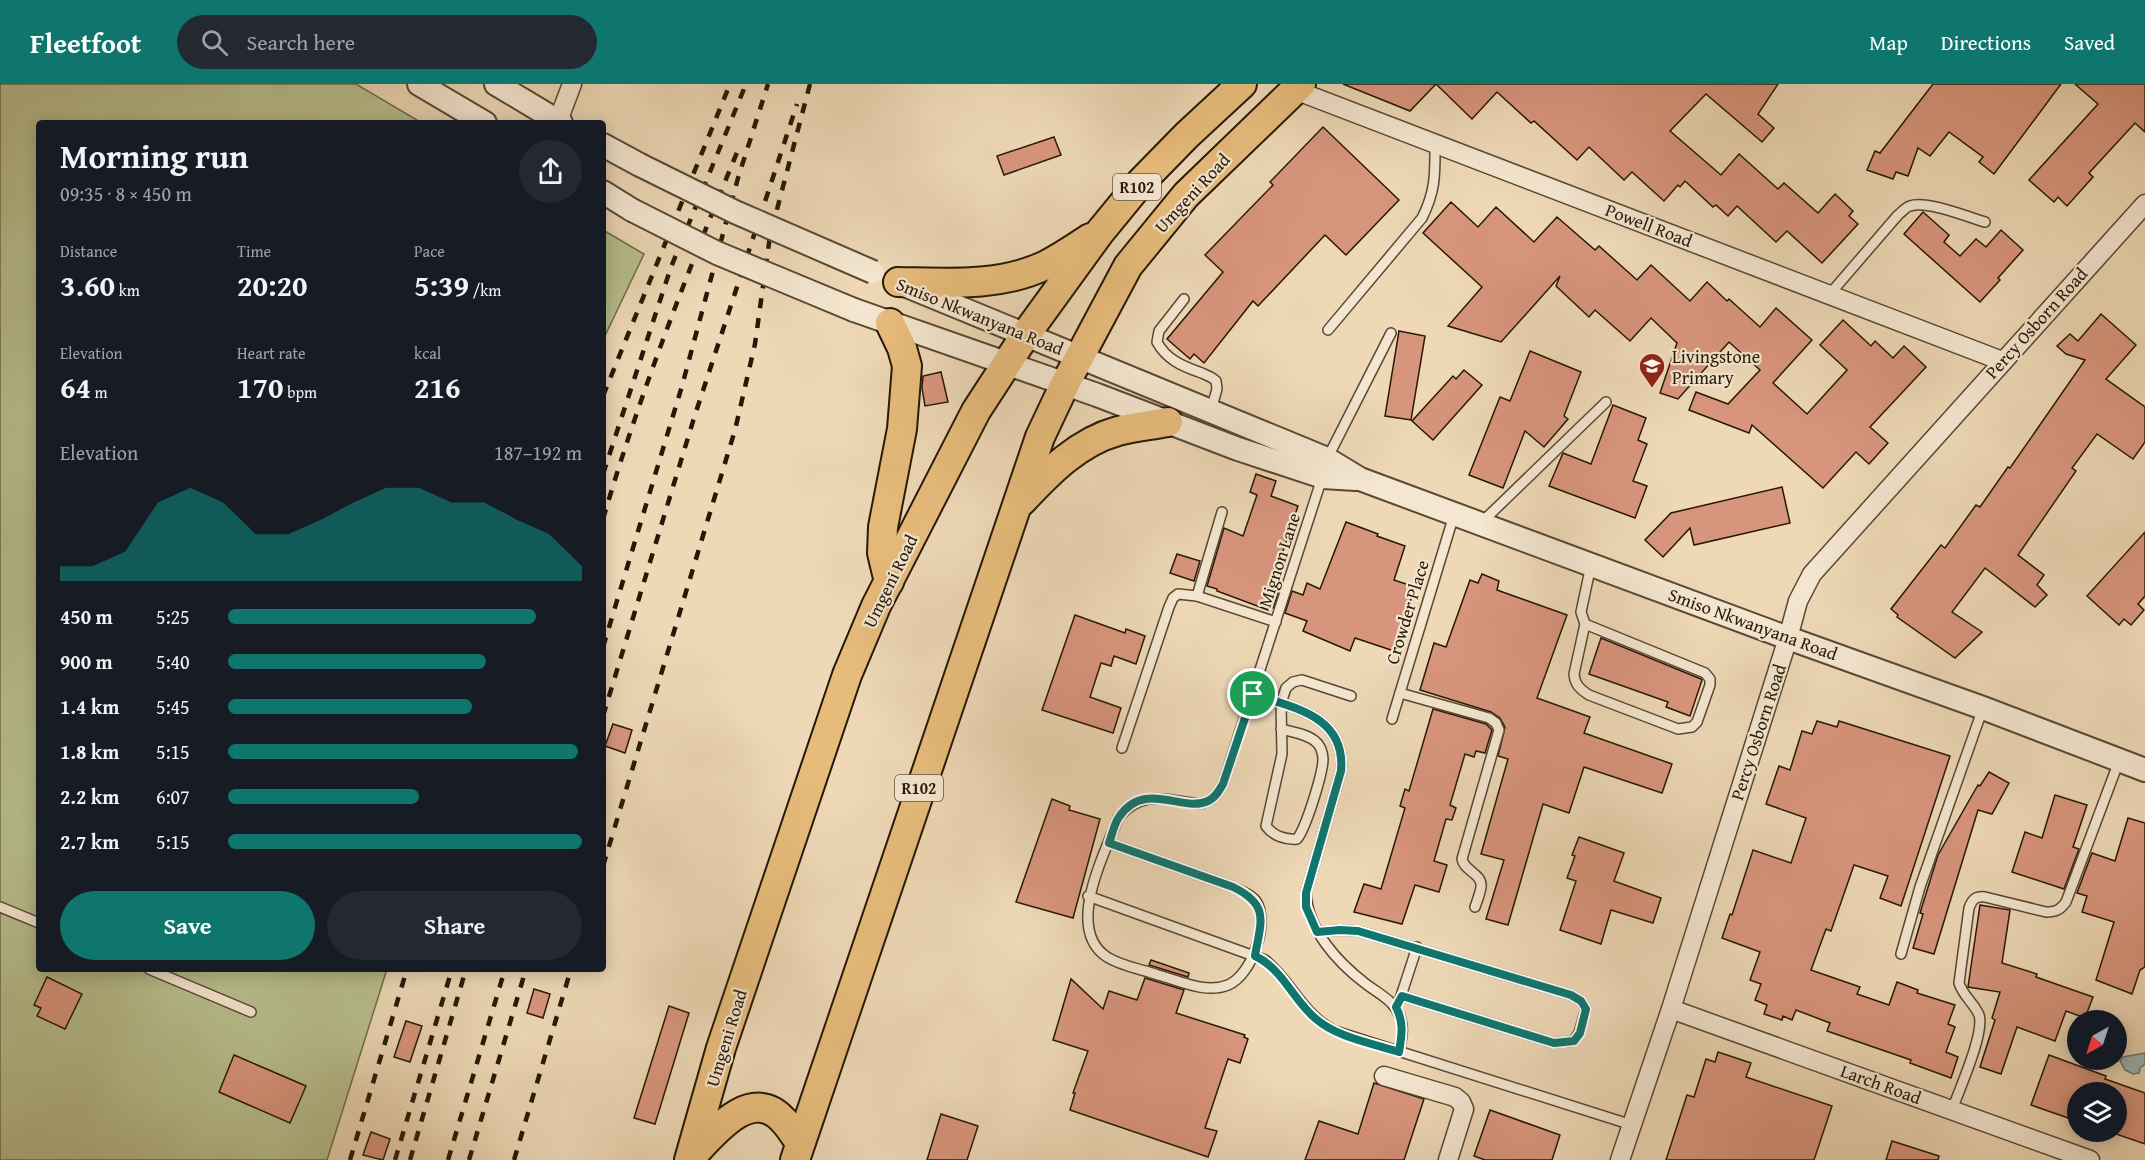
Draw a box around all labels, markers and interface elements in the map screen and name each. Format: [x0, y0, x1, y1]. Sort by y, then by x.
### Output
search box [177, 15, 597, 69]
text: Fleetfoot [30, 22, 141, 63]
icon: search [198, 26, 231, 59]
text: Search here [246, 26, 355, 58]
text: Map [1869, 27, 1908, 58]
text: Directions [1941, 27, 2031, 58]
text: Saved [2064, 27, 2115, 58]
text: Morning run [60, 132, 249, 180]
button: share [519, 140, 582, 203]
street label: Umgeni Road [1148, 147, 1236, 239]
road number: R102 [1113, 174, 1161, 200]
text: 09:35 · 8 × 450 m [60, 179, 192, 208]
street label: Powell Road [1602, 196, 1697, 254]
text: Distance [60, 239, 117, 263]
text: Time [237, 239, 271, 263]
text: Pace [414, 239, 445, 263]
street label: Percy Osborn Road [1978, 261, 2094, 385]
text: 3.60 [60, 263, 115, 307]
text: 20:20 [237, 263, 308, 307]
text: 5:39 [414, 263, 469, 307]
street label: Smiso Nkwanyana Road [892, 270, 1068, 362]
text: km [115, 278, 140, 302]
text: /km [469, 278, 501, 302]
text: Elevation [60, 341, 123, 365]
text: Heart rate [237, 341, 306, 365]
text: kcal [414, 341, 441, 365]
place label: Livingstone Primary [1672, 343, 1760, 391]
school or university icon: Livingstone Primary [1637, 351, 1667, 389]
text: 64 [60, 365, 91, 409]
text: 170 [237, 365, 284, 409]
text: 216 [414, 365, 461, 409]
text: m [91, 380, 108, 404]
text: bpm [284, 380, 317, 404]
text: Elevation [60, 438, 138, 467]
text: 187–192 m [494, 438, 582, 467]
street label: Mignon Lane [1251, 509, 1307, 611]
street label: Umgeni Road [856, 529, 924, 632]
street label: Crowder Place [1378, 557, 1436, 667]
street label: Smiso Nkwanyana Road [1665, 581, 1842, 667]
text: 450 m [60, 602, 113, 631]
text: 5:25 [156, 602, 190, 631]
text: 900 m [60, 647, 113, 676]
text: 5:40 [156, 647, 190, 676]
street label: Percy Osborn Road [1723, 660, 1793, 804]
pin [1227, 668, 1278, 719]
icon: arrive [1236, 677, 1269, 710]
text: 1.4 km [60, 692, 119, 721]
text: 5:45 [156, 692, 190, 721]
text: 1.8 km [60, 737, 119, 766]
text: 5:15 [156, 737, 190, 766]
road number: R102 [895, 775, 943, 801]
text: 2.2 km [60, 782, 119, 811]
text: 6:07 [156, 782, 190, 811]
text: 2.7 km [60, 827, 119, 856]
text: 5:15 [156, 827, 190, 856]
button: Save [60, 891, 315, 960]
button: Share [327, 891, 582, 960]
street label: Umgeni Road [698, 986, 754, 1090]
north arrow [2067, 1010, 2127, 1070]
map controls [2067, 1010, 2127, 1142]
street label: Larch Road [1837, 1057, 1925, 1111]
button: layers [2067, 1082, 2127, 1142]

